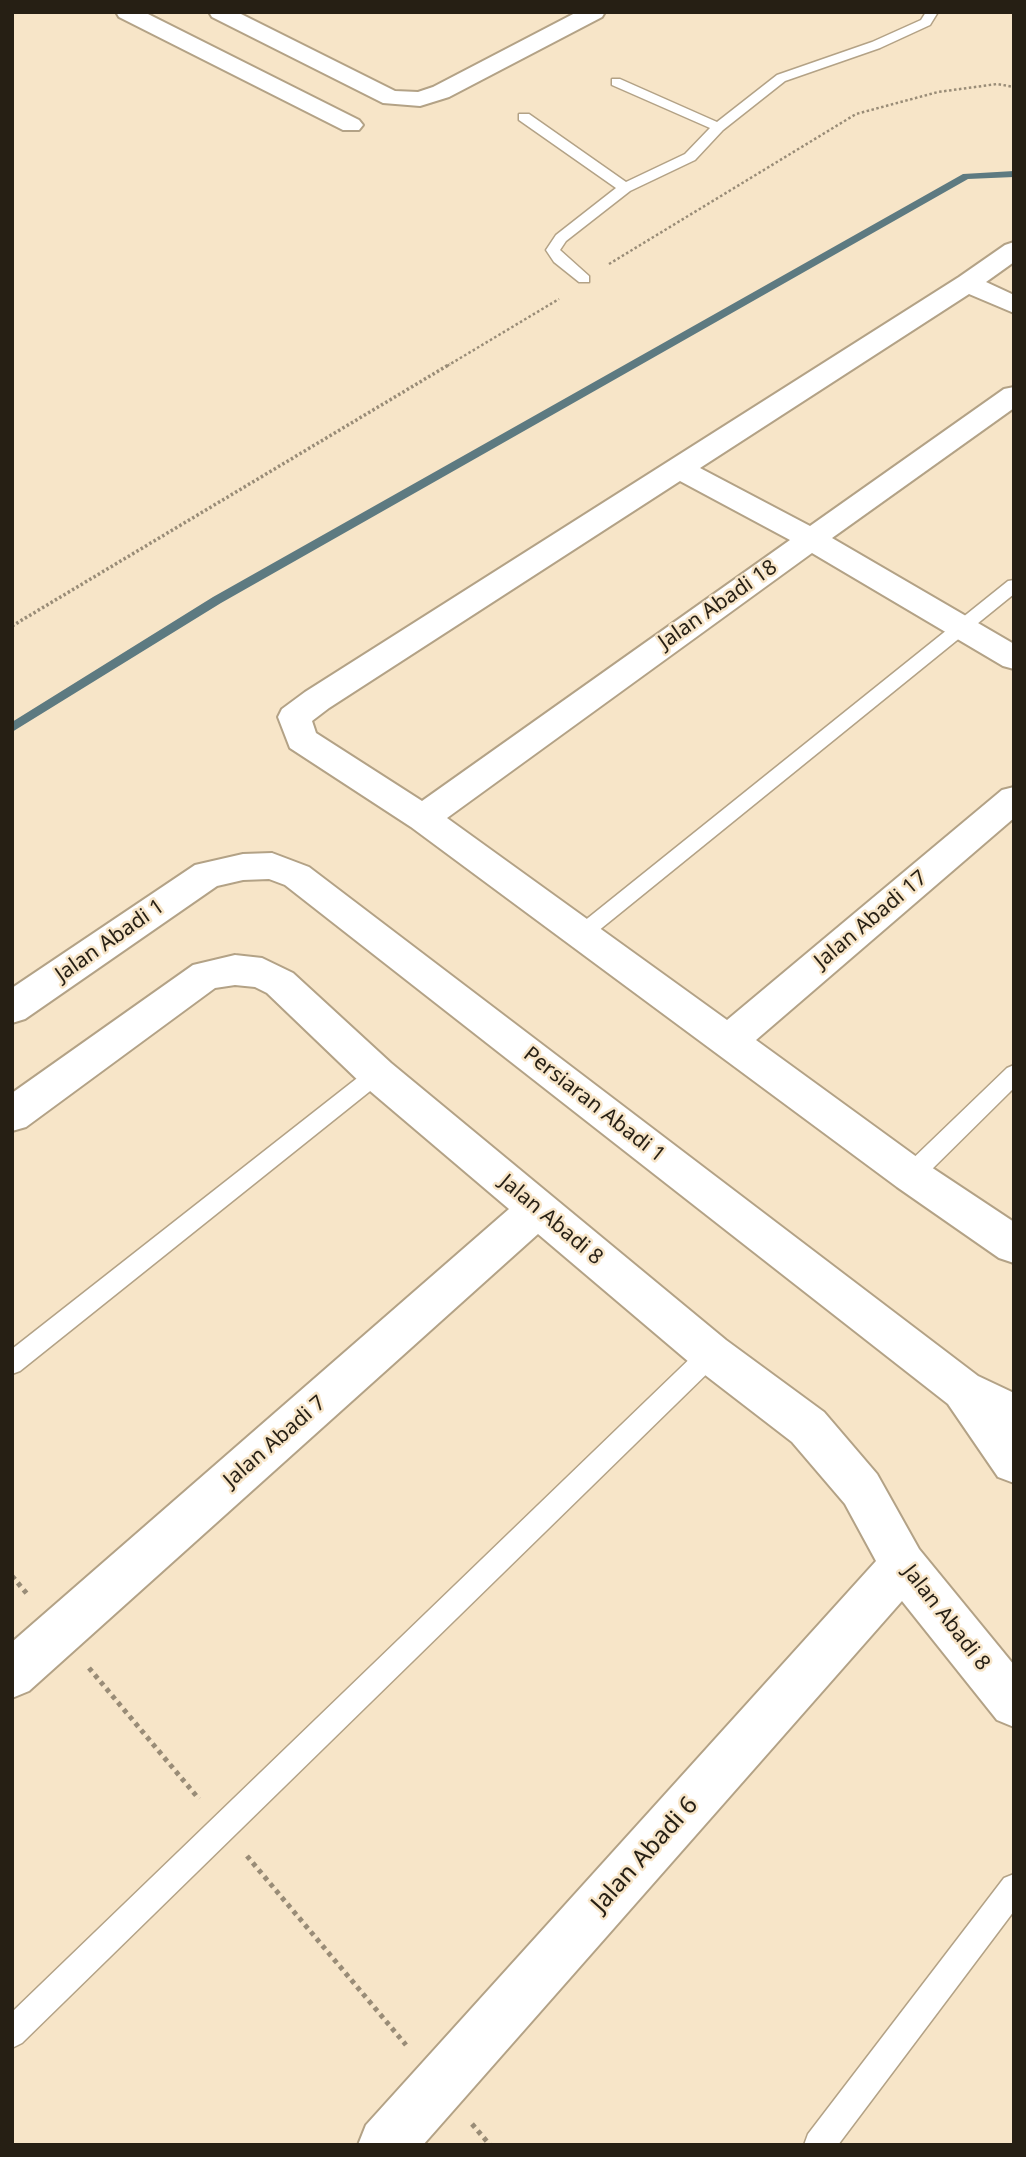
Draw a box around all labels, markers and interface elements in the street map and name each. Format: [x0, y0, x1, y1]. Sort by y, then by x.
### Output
street label: Jalan Abadi 18 [654, 555, 782, 655]
street label: Jalan Abadi 17 [810, 866, 932, 974]
street label: Jalan Abadi 1 [51, 894, 169, 988]
street label: Persiaran Abadi 1 [518, 1042, 670, 1168]
street label: Jalan Abadi 8 [494, 1170, 608, 1270]
street label: Jalan Abadi 7 [219, 1391, 331, 1493]
street label: Jalan Abadi 8 [897, 1560, 995, 1676]
street label: Jalan Abadi 6 [586, 1791, 704, 1919]

